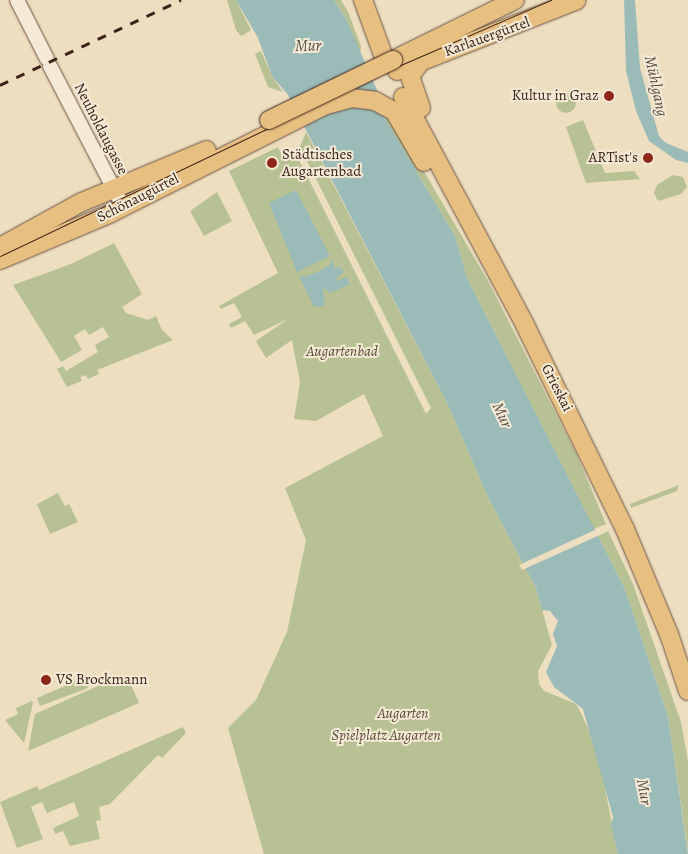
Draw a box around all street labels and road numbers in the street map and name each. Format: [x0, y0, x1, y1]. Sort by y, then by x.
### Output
street label: Karlauergürtel [442, 13, 532, 61]
street label: Neuholdaugasse [70, 80, 132, 178]
street label: Schönaugürtel [94, 170, 182, 226]
street label: Grieskai [537, 361, 577, 415]

